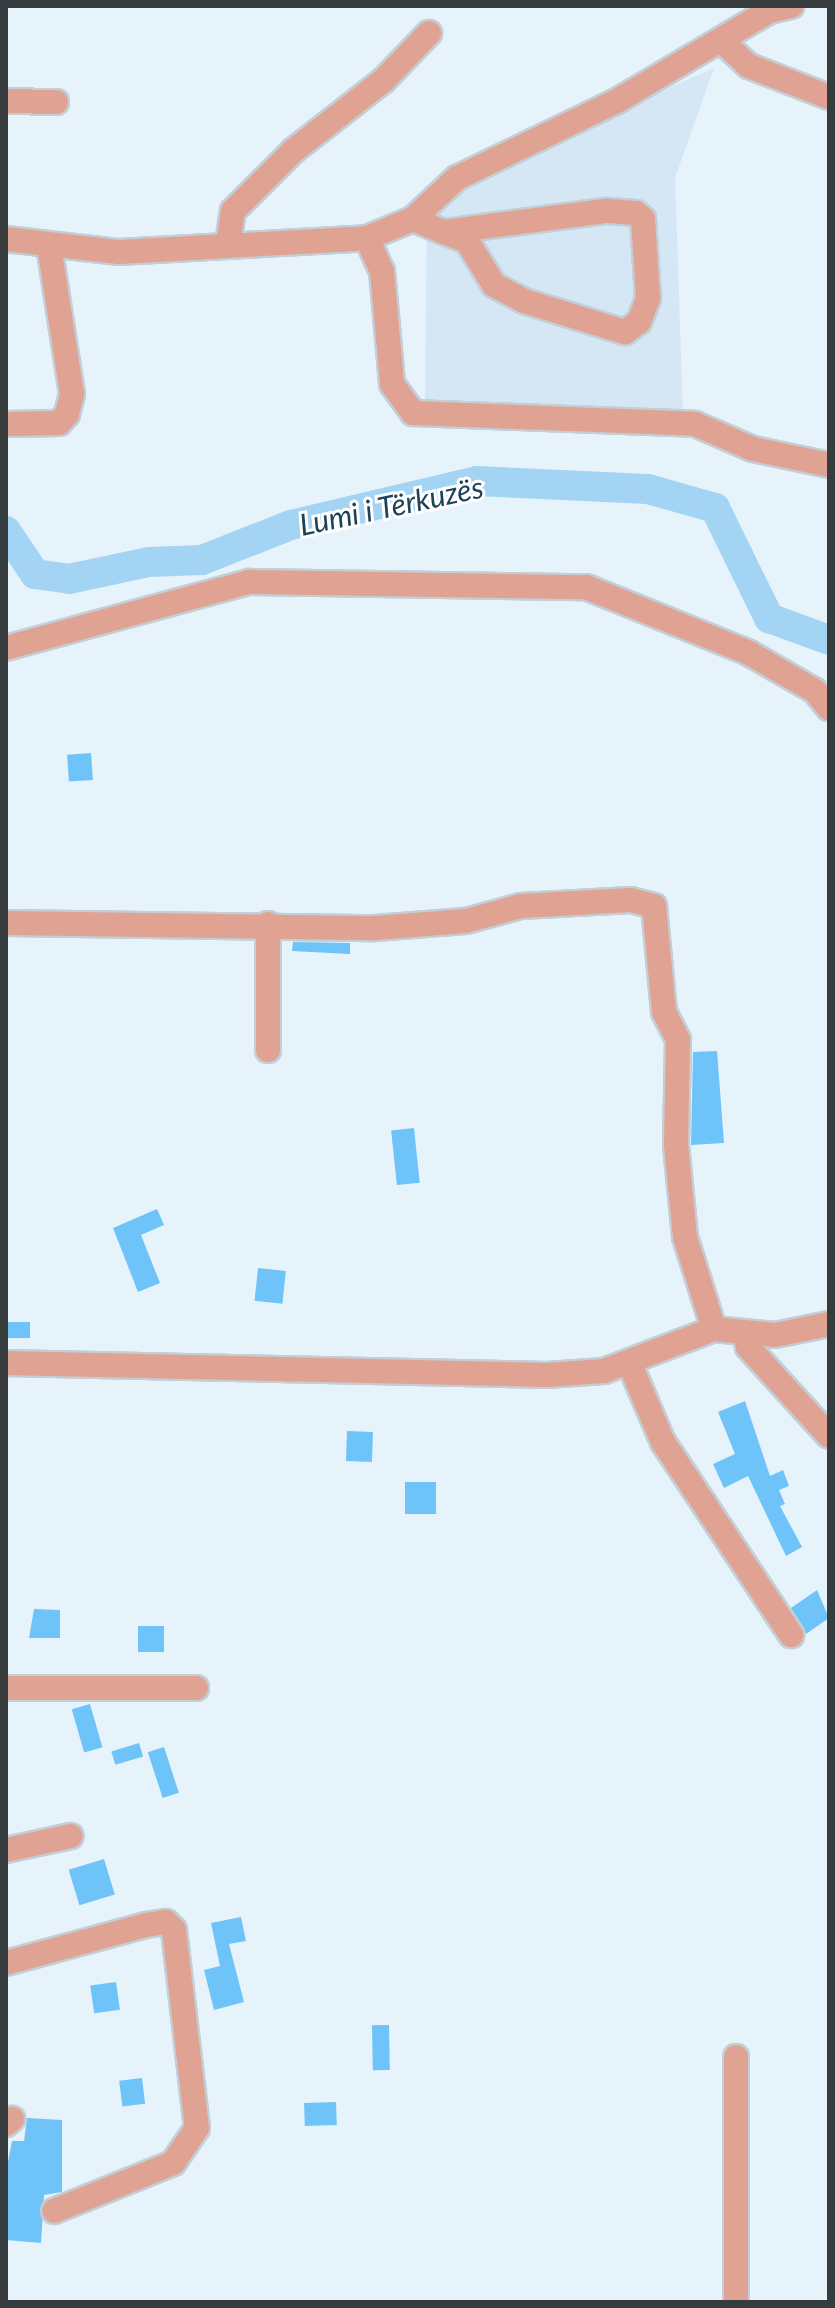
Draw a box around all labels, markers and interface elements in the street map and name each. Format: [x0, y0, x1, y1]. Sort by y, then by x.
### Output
water label: Lumi i Tërkuzës [295, 468, 487, 542]

